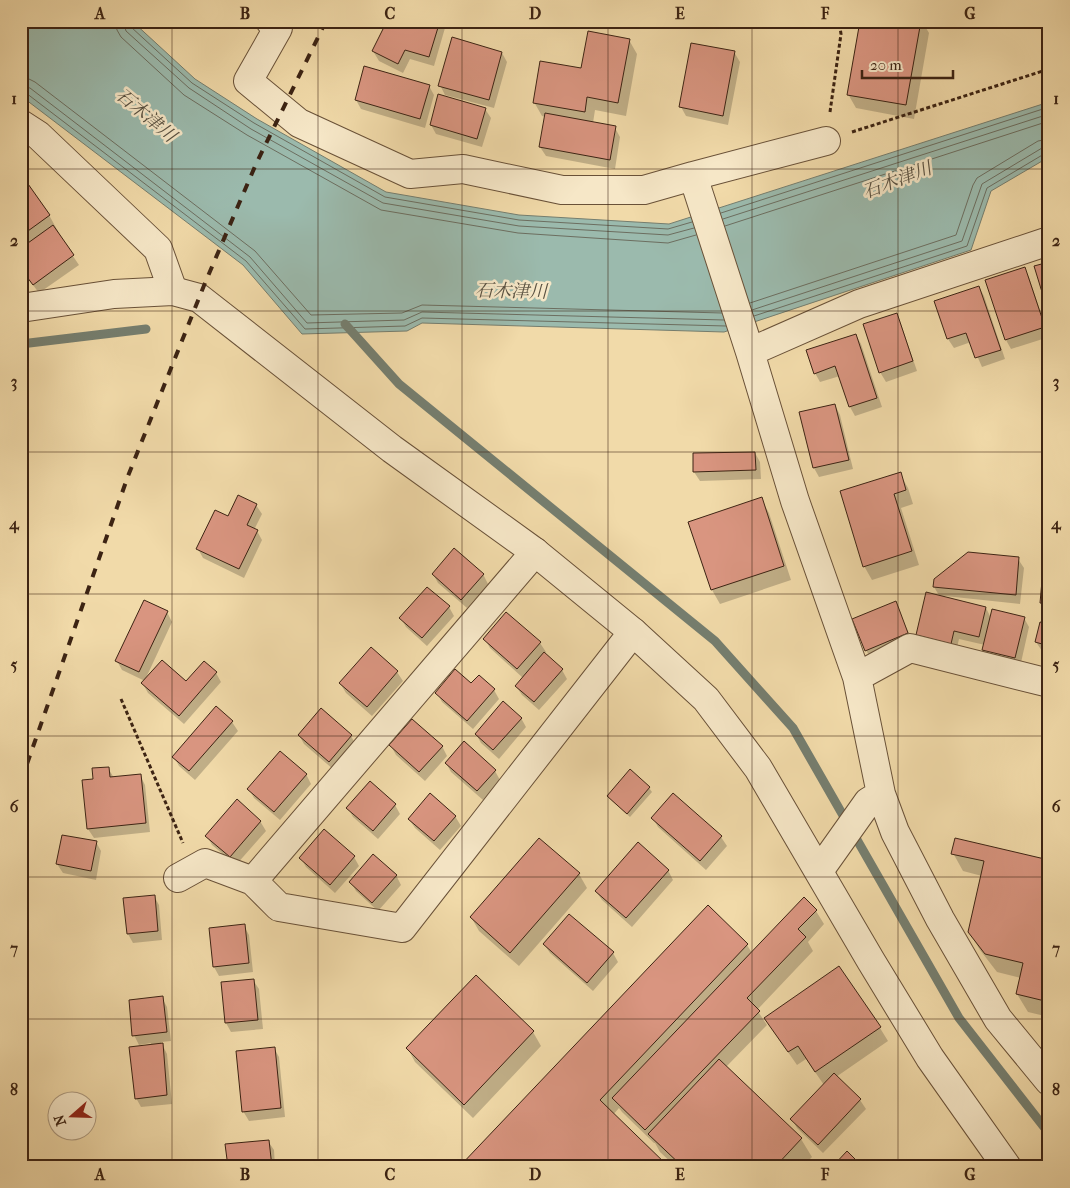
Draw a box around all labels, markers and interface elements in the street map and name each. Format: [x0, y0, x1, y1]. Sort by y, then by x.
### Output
text: A [94, 4, 106, 23]
text: B [240, 4, 250, 23]
text: C [385, 4, 396, 23]
text: D [529, 4, 541, 23]
text: E [675, 4, 685, 23]
text: F [820, 4, 830, 23]
text: G [964, 4, 976, 23]
scale bar [862, 48, 954, 80]
text: 20 m [870, 56, 902, 74]
water label: 石木津川 [111, 84, 182, 148]
text: 1 [11, 89, 17, 108]
text: 1 [1053, 89, 1059, 108]
water label: 石木津川 [860, 157, 936, 203]
text: 2 [10, 231, 18, 250]
text: 2 [1052, 231, 1060, 250]
water label: 石木津川 [475, 280, 549, 303]
text: 3 [11, 372, 17, 392]
text: 3 [1053, 372, 1059, 392]
text: 4 [8, 514, 20, 534]
text: 4 [1050, 514, 1062, 534]
text: 5 [11, 655, 18, 674]
text: 5 [1053, 655, 1060, 674]
text: 6 [10, 797, 19, 816]
text: 6 [1052, 797, 1061, 816]
text: 7 [9, 939, 18, 958]
text: 7 [1051, 939, 1060, 958]
text: 8 [10, 1080, 18, 1099]
text: 8 [1052, 1080, 1060, 1099]
north arrow [48, 1090, 98, 1140]
text: N [50, 1112, 70, 1128]
text: A [94, 1165, 106, 1184]
text: B [240, 1165, 250, 1184]
text: C [385, 1165, 396, 1184]
text: D [529, 1165, 541, 1184]
text: E [675, 1165, 685, 1184]
text: F [820, 1165, 830, 1184]
text: G [964, 1165, 976, 1184]

